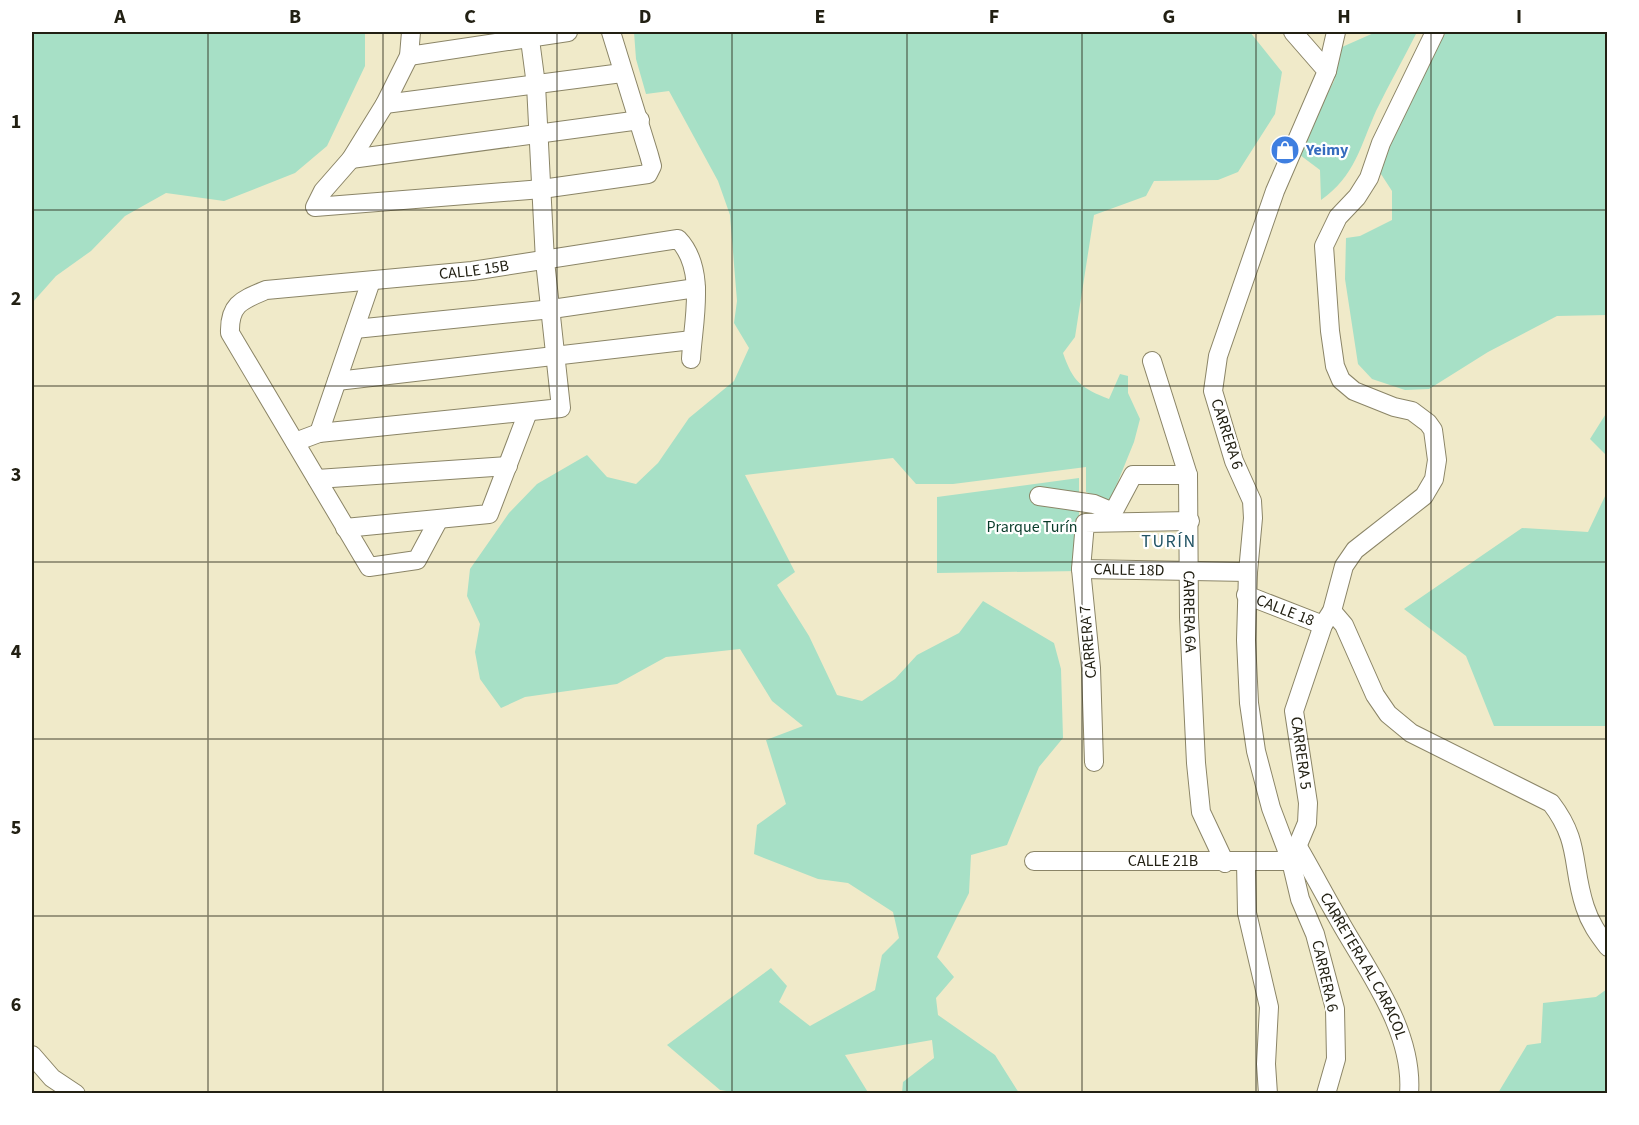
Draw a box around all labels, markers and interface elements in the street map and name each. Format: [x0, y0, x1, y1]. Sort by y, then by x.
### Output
text: A [113, 3, 126, 31]
text: B [289, 3, 301, 31]
text: C [464, 3, 476, 31]
text: D [639, 3, 651, 31]
text: E [815, 3, 825, 31]
text: F [989, 3, 999, 31]
text: G [1163, 3, 1175, 31]
text: H [1337, 3, 1351, 31]
text: I [1516, 3, 1522, 31]
text: 1 [11, 108, 21, 136]
shop icon: Yeimy [1269, 134, 1301, 166]
place label: Yeimy [1305, 139, 1349, 161]
street label: CALLE 15B [438, 254, 510, 285]
text: 2 [11, 285, 21, 313]
street label: CARRERA 6 [1205, 396, 1249, 472]
text: 3 [11, 461, 21, 489]
park label: Prarque Turín [986, 516, 1078, 538]
district label: TURÍN [1141, 529, 1197, 554]
street label: CALLE 18D [1093, 558, 1165, 581]
street label: CARRERA 6A [1178, 570, 1202, 653]
street label: CALLE 18 [1253, 589, 1318, 632]
street label: CARRERA 7 [1074, 604, 1102, 679]
text: 4 [11, 638, 22, 666]
street label: CARRERA 5 [1285, 715, 1317, 791]
text: 5 [11, 814, 21, 842]
street label: CALLE 21B [1128, 850, 1198, 872]
street label: CARRETERA AL CARACOL [1315, 889, 1412, 1043]
street label: CARRERA 6 [1306, 938, 1344, 1014]
text: 6 [11, 991, 21, 1019]

